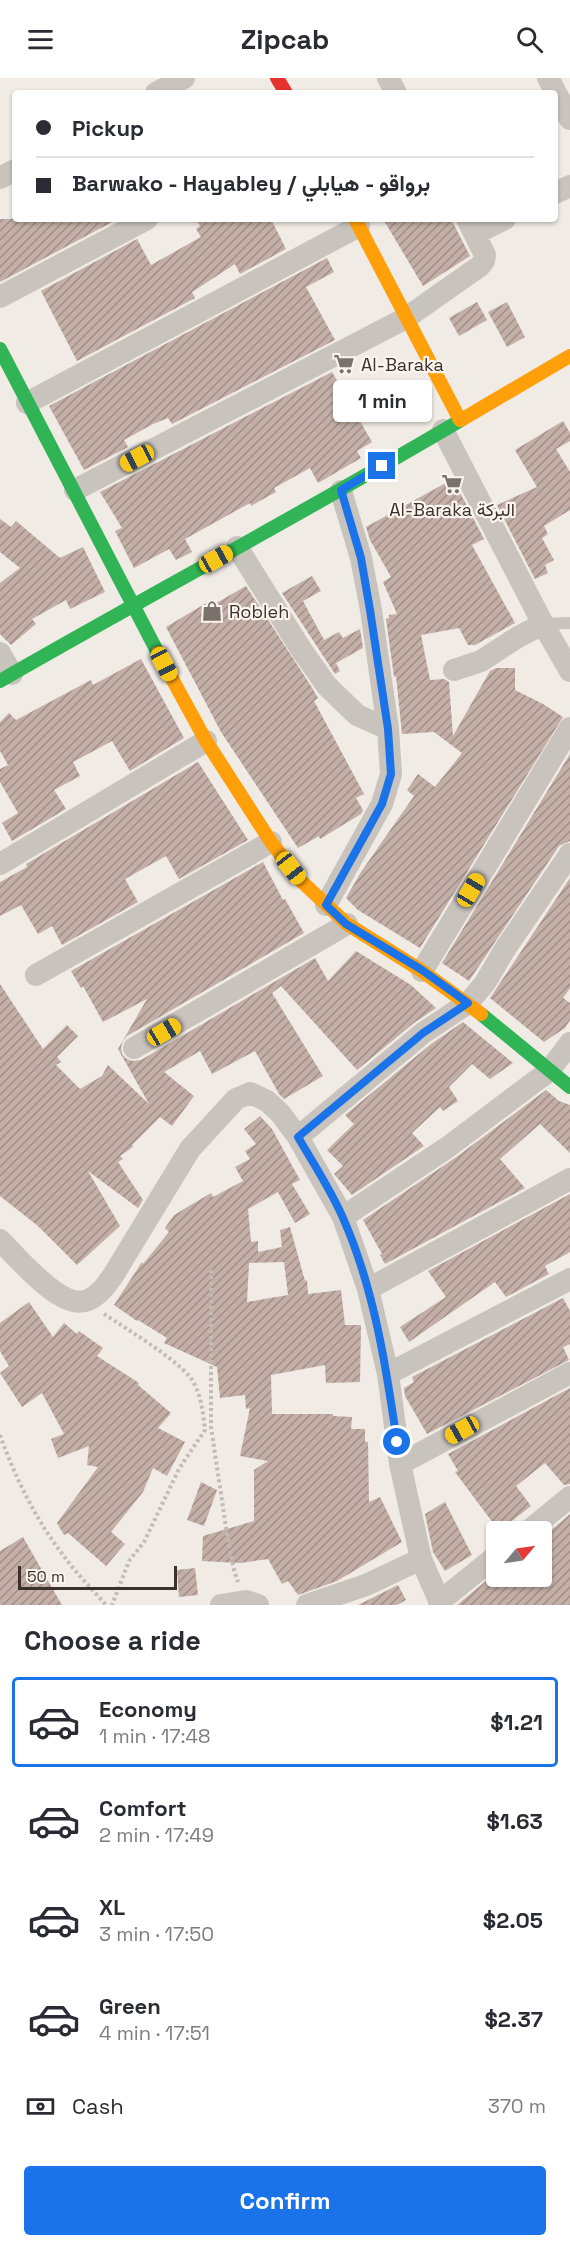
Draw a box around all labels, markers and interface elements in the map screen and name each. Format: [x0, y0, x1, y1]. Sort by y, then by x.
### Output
text: Zipcab [241, 22, 329, 57]
icon: menu [24, 23, 57, 56]
icon: search [513, 23, 546, 56]
text: Pickup [72, 114, 144, 142]
text: Barwako - Hayabley / برواقو - هيابلي [72, 169, 430, 197]
supermarket icon: Al-Baraka [332, 352, 356, 376]
place label: Al-Baraka [361, 353, 444, 376]
callout: 1 min [332, 379, 431, 421]
text: 1 min [358, 388, 407, 414]
car [117, 442, 157, 474]
route end [368, 452, 395, 479]
supermarket icon: Al-Baraka البركة [440, 472, 464, 496]
place label: Al-Baraka البركة [389, 498, 515, 521]
car [196, 542, 236, 576]
shop icon: Robleh [200, 599, 224, 623]
place label: Robleh [229, 600, 289, 623]
car [148, 644, 180, 684]
car [273, 848, 309, 888]
car [454, 870, 488, 910]
car [144, 1015, 184, 1049]
car [442, 1413, 482, 1447]
route start [383, 1428, 410, 1455]
north arrow [486, 1521, 552, 1587]
map controls [486, 1521, 552, 1587]
scale bar [18, 1563, 177, 1590]
text: 50 m [27, 1566, 65, 1587]
text: Choose a ride [24, 1623, 201, 1658]
icon: car [27, 1695, 81, 1749]
text: Economy [99, 1695, 197, 1723]
text: $1.21 [490, 1708, 543, 1736]
text: 1 min · 17:48 [99, 1723, 211, 1749]
icon: car [27, 1794, 81, 1848]
text: Comfort [99, 1794, 187, 1822]
text: $1.63 [486, 1807, 543, 1835]
text: 2 min · 17:49 [99, 1822, 214, 1848]
icon: car [27, 1893, 81, 1947]
text: XL [99, 1893, 125, 1921]
text: $2.05 [483, 1906, 543, 1934]
text: 3 min · 17:50 [99, 1921, 214, 1947]
icon: car [27, 1992, 81, 2046]
text: Green [99, 1992, 161, 2020]
text: $2.37 [484, 2005, 543, 2033]
text: 4 min · 17:51 [99, 2020, 210, 2046]
icon: cash [24, 2090, 57, 2123]
text: Cash [72, 2092, 124, 2120]
text: 370 m [488, 2093, 546, 2119]
button: Confirm [24, 2166, 546, 2235]

